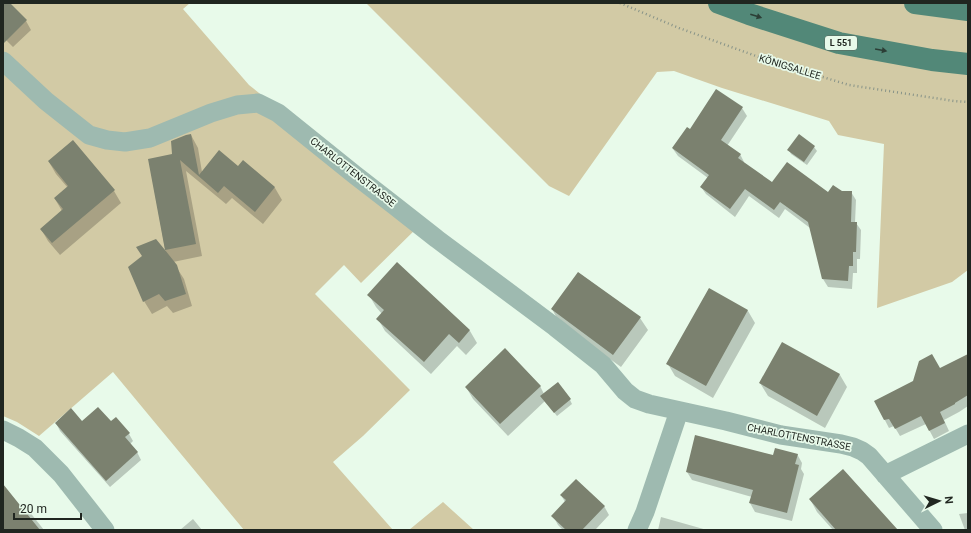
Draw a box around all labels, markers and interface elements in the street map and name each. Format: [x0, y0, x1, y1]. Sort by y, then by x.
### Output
one-way arrow [750, 13, 762, 19]
road number: L 551 [825, 36, 857, 50]
one-way arrow [875, 48, 887, 54]
street label: KÖNIGSALLEE [758, 51, 823, 82]
street label: CHARLOTTENSTRASSE [308, 135, 398, 209]
street label: CHARLOTTENSTRASSE [746, 422, 852, 452]
north arrow [919, 481, 959, 521]
scale bar [14, 495, 81, 521]
text: N [942, 496, 955, 505]
text: 20 m [20, 502, 47, 516]

